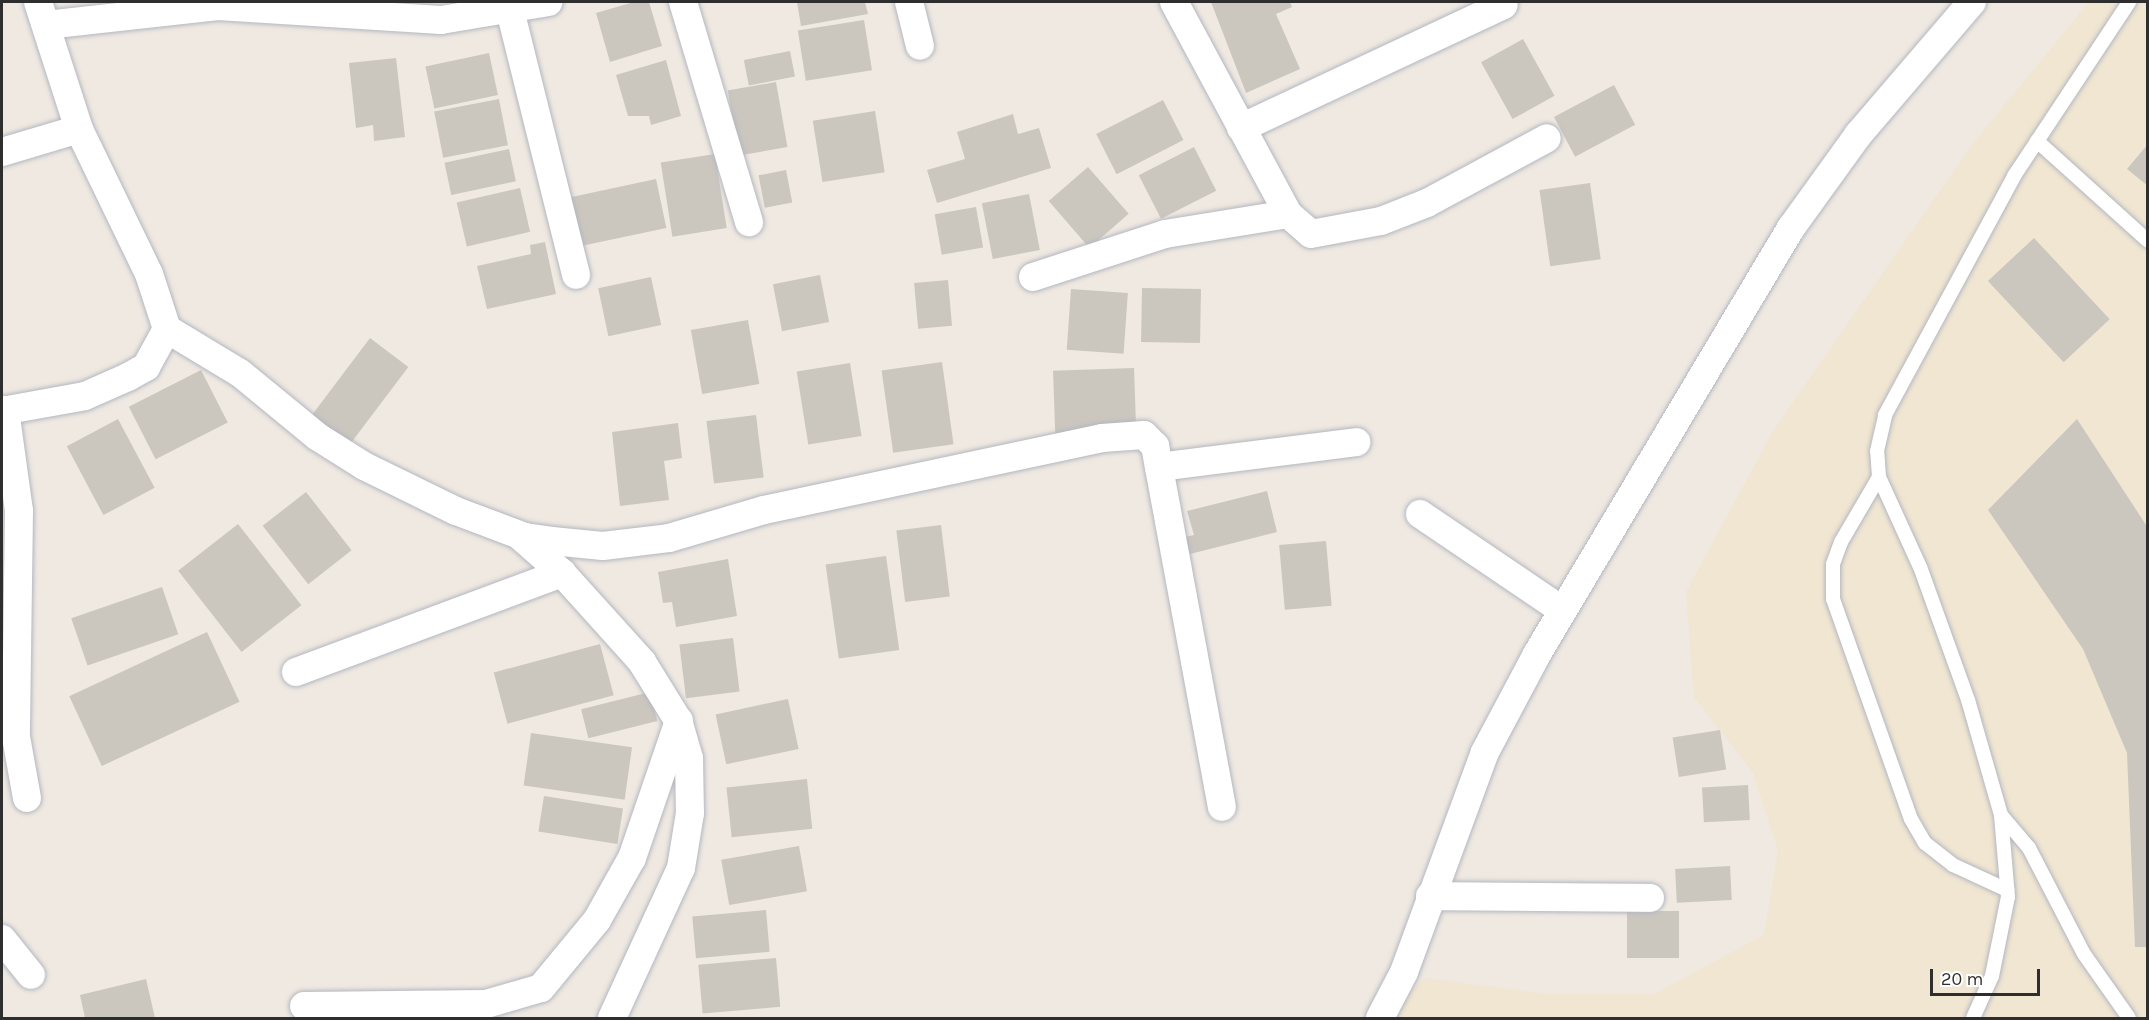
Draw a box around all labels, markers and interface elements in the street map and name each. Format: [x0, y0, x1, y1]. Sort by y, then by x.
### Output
scale bar [1933, 957, 2042, 995]
text: 20 m [1941, 968, 1983, 990]

